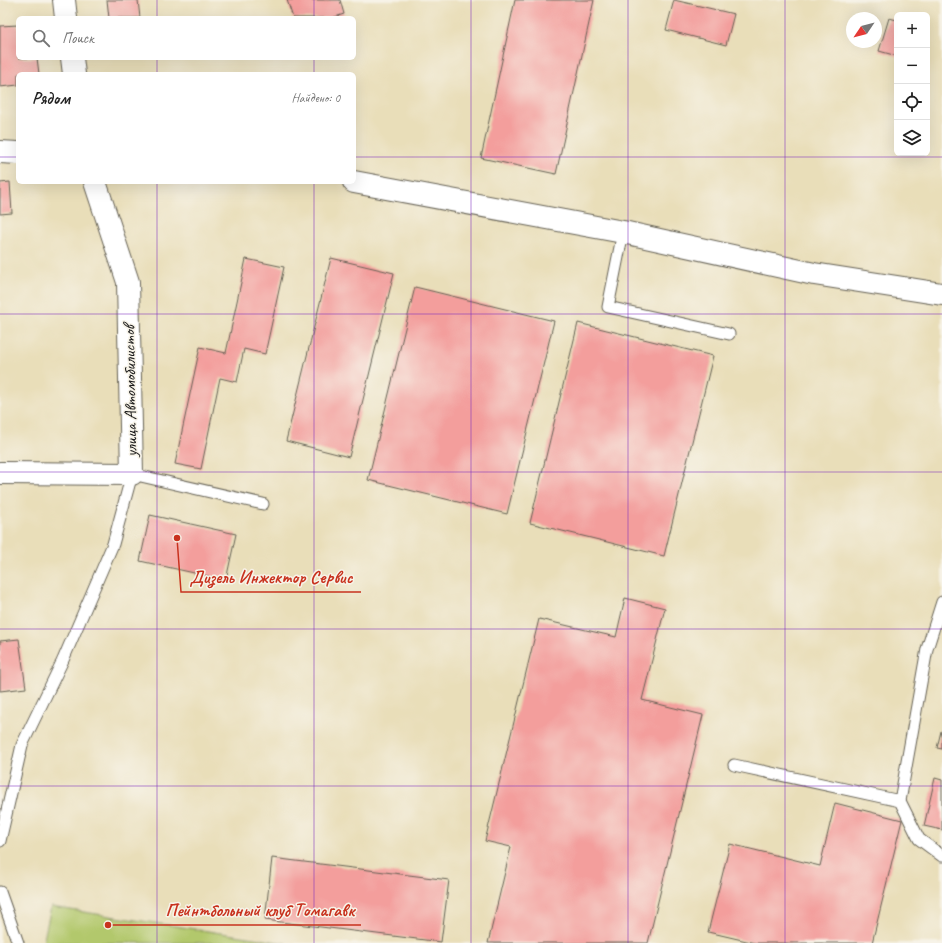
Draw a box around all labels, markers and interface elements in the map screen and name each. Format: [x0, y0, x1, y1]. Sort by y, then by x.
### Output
north arrow [846, 12, 882, 48]
map controls [894, 12, 930, 156]
button: + [894, 12, 930, 48]
search box [16, 16, 356, 60]
icon: search [30, 27, 52, 49]
text: Поиск [62, 29, 94, 48]
button: − [894, 48, 930, 84]
button: locate [894, 84, 930, 120]
text: Рядом [32, 88, 70, 109]
text: Найдено: 0 [292, 90, 340, 106]
button: layers [894, 120, 930, 156]
street label: улица Автомобилистов [118, 321, 142, 458]
callout: Дизель Инжектор Сервис [181, 562, 361, 592]
text: Дизель Инжектор Сервис [190, 566, 354, 589]
callout: Пейнтбольный клуб Томагавк [159, 895, 361, 925]
text: Пейнтбольный клуб Томагавк [166, 899, 356, 921]

